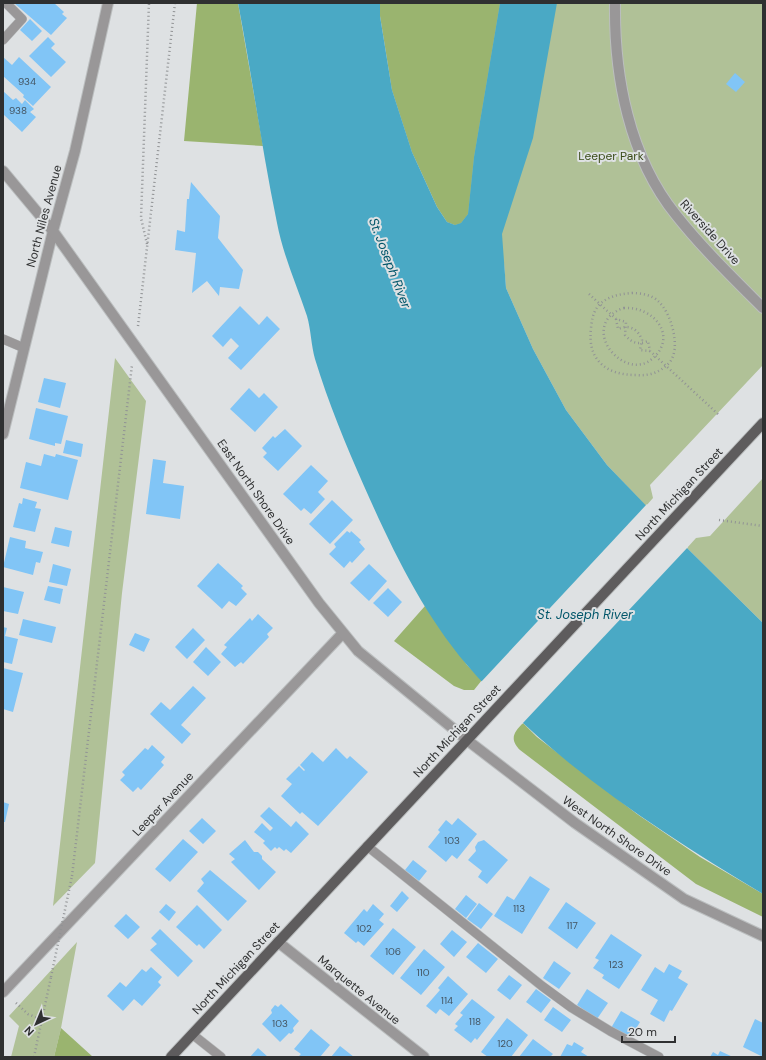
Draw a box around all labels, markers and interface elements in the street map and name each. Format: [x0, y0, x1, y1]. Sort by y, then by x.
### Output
house number: 934 [18, 75, 36, 88]
house number: 938 [9, 104, 27, 117]
park label: Leeper Park [578, 148, 644, 164]
street label: North Niles Avenue [23, 163, 65, 269]
street label: Riverside Drive [677, 196, 744, 268]
water label: St. Joseph River [365, 215, 416, 312]
street label: East North Shore Drive [214, 436, 299, 548]
street label: North Michigan Street [632, 444, 727, 544]
water label: St. Joseph River [537, 606, 634, 623]
street label: North Michigan Street [410, 681, 505, 781]
street label: Leeper Avenue [129, 768, 197, 840]
street label: West North Shore Drive [559, 792, 675, 880]
house number: 103 [444, 834, 460, 847]
house number: 113 [513, 902, 525, 915]
street label: North Michigan Street [189, 918, 284, 1018]
house number: 117 [566, 919, 578, 932]
house number: 102 [356, 922, 372, 935]
house number: 106 [385, 945, 401, 958]
street label: Marquette Avenue [314, 952, 404, 1028]
house number: 123 [609, 958, 623, 971]
house number: 110 [416, 966, 430, 979]
house number: 114 [441, 994, 453, 1007]
north arrow [16, 1004, 56, 1044]
house number: 118 [469, 1015, 481, 1028]
house number: 103 [272, 1017, 288, 1030]
scale bar [622, 1018, 675, 1044]
text: N [21, 1023, 37, 1039]
text: 20 m [628, 1024, 657, 1040]
house number: 120 [497, 1037, 513, 1050]

